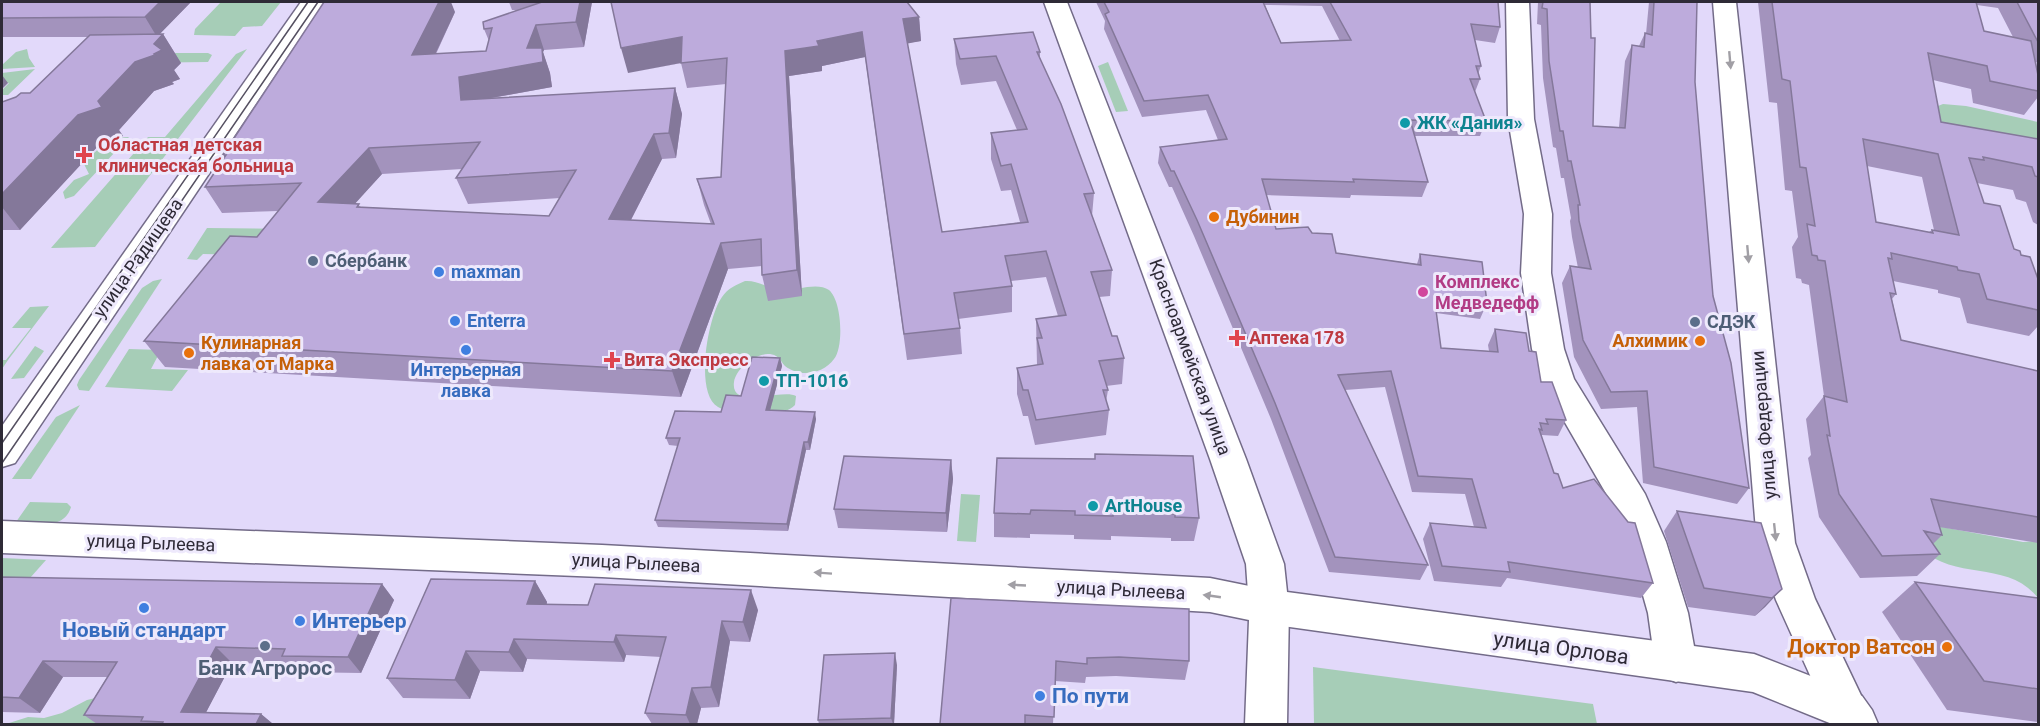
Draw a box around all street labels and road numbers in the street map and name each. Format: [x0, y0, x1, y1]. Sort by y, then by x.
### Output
street label: улица Радищева [89, 194, 187, 321]
street label: Красноармейская улица [1145, 256, 1236, 458]
street label: улица Федерации [1747, 350, 1780, 500]
street label: улица Рылеева [86, 530, 216, 555]
street label: улица Рылеева [571, 549, 701, 576]
street label: улица Рылеева [1056, 576, 1186, 603]
street label: улица Орлова [1492, 627, 1630, 669]

